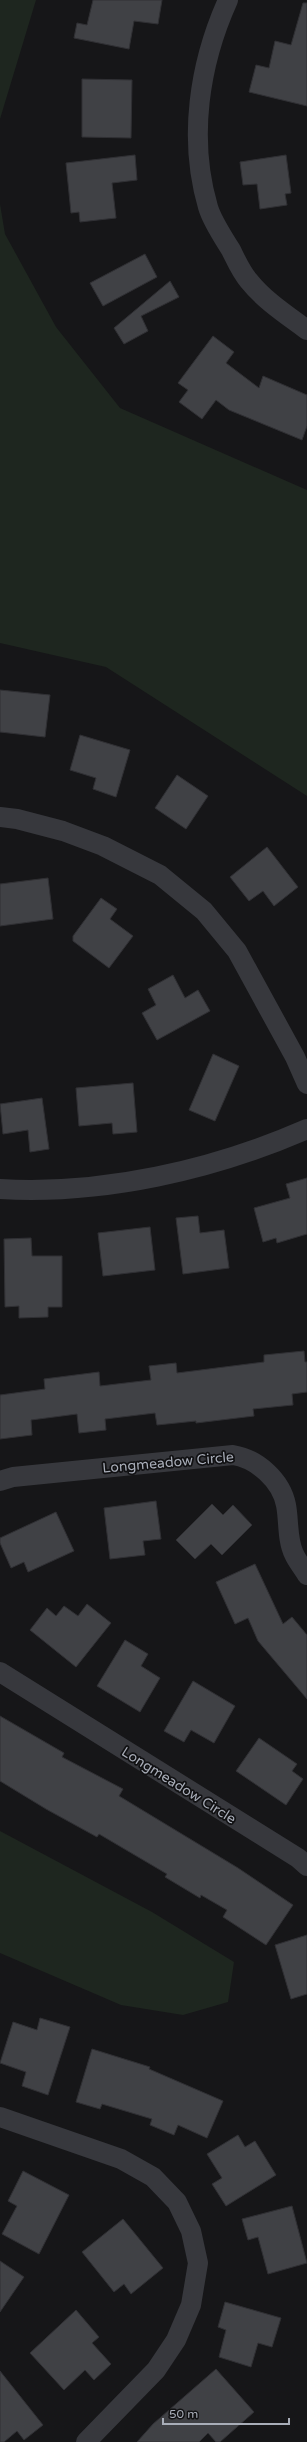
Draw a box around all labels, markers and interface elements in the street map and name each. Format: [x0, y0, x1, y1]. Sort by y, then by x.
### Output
street label: Longmeadow Circle [102, 1448, 235, 1477]
street label: Longmeadow Circle [118, 1743, 239, 1828]
scale bar [163, 2400, 289, 2426]
text: 50 m [169, 2407, 198, 2421]

